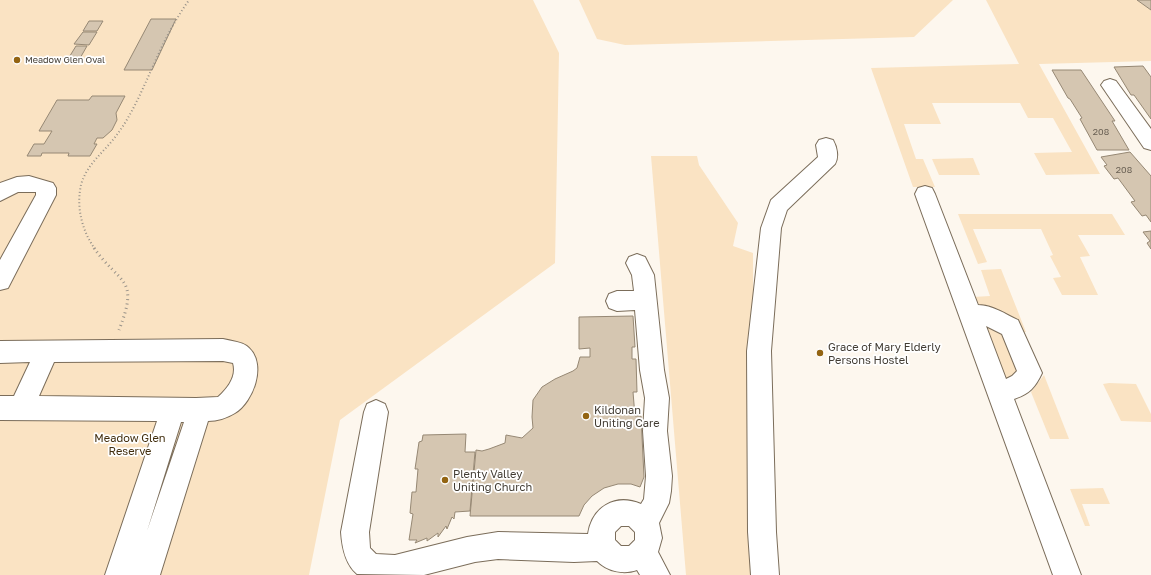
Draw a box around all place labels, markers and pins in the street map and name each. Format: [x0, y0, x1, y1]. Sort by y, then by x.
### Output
place label: Meadow Glen Oval [25, 54, 105, 65]
marker: Meadow Glen Oval [12, 55, 22, 65]
place label: Grace of Mary Elderly Persons Hostel [828, 340, 941, 366]
marker: Grace of Mary Elderly Persons Hostel [815, 348, 825, 358]
place label: Kildonan Uniting Care [594, 403, 660, 429]
marker: Kildonan Uniting Care [581, 411, 591, 421]
place label: Plenty Valley Uniting Church [453, 467, 532, 493]
marker: Plenty Valley Uniting Church [440, 475, 450, 485]

